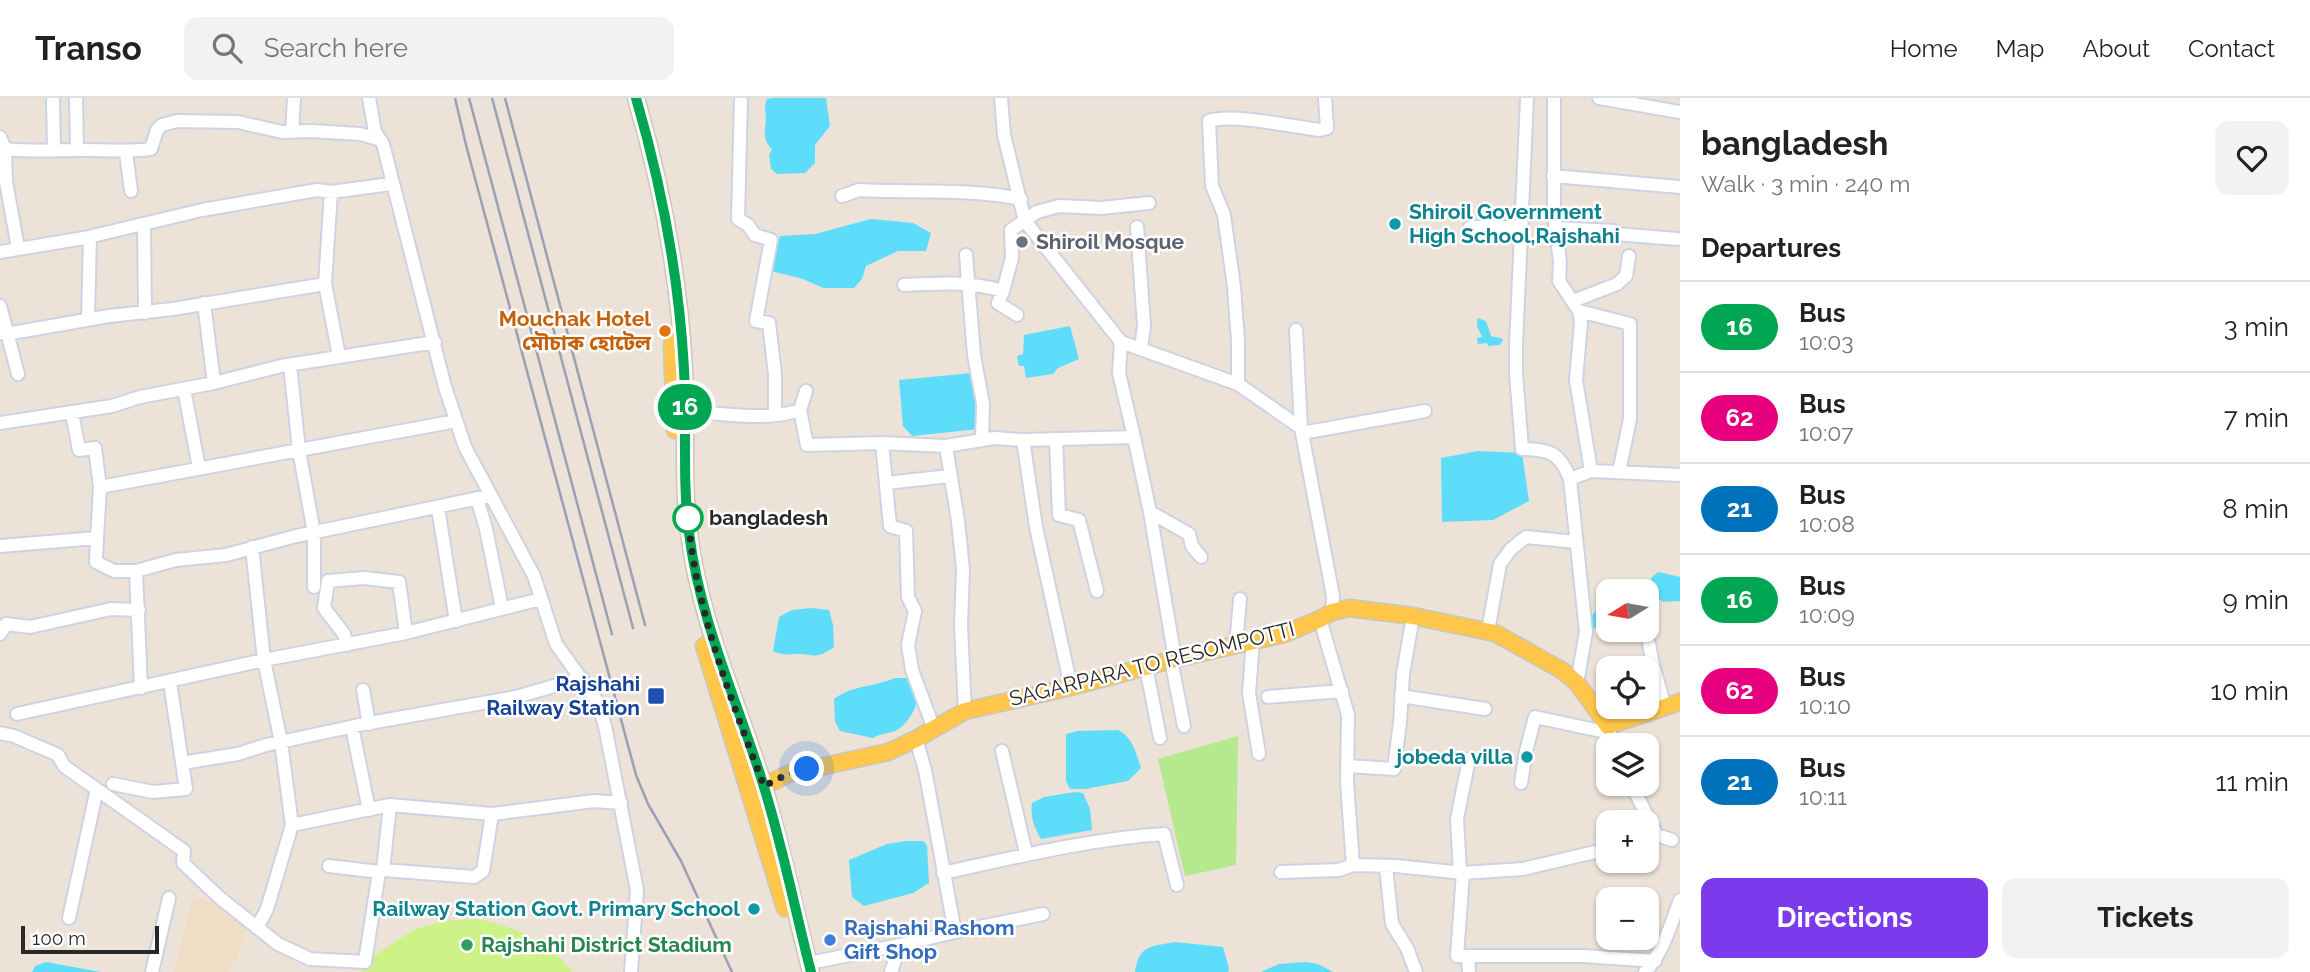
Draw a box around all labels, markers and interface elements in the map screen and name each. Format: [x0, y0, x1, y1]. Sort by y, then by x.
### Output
search box [184, 17, 674, 80]
text: Transo [35, 29, 142, 68]
icon: search [208, 29, 246, 67]
text: Search here [264, 33, 408, 63]
text: Home [1890, 34, 1958, 63]
text: Map [1996, 34, 2044, 63]
text: About [2082, 34, 2150, 63]
text: Contact [2188, 34, 2275, 63]
button: heart [2215, 121, 2289, 195]
text: bangladesh [1701, 124, 1888, 163]
text: Walk · 3 min · 240 m [1701, 170, 1910, 197]
place label: Shiroil Government High School,Rajshahi [1409, 199, 1620, 248]
marker: Shiroil Government High School,Rajshahi [1387, 216, 1403, 232]
place label: Shiroil Mosque [1036, 229, 1184, 254]
text: Departures [1701, 233, 1841, 263]
marker: Shiroil Mosque [1014, 234, 1030, 250]
text: Bus [1799, 298, 1846, 328]
place label: Mouchak Hotel মৌচাক হোটেল [499, 306, 652, 355]
text: 16 [1726, 312, 1753, 341]
text: 3 min [2224, 312, 2289, 342]
marker: Mouchak Hotel মৌচাক হোটেল [657, 323, 673, 339]
text: 10:03 [1799, 328, 1854, 355]
line badge: 16 [654, 384, 716, 430]
text: Bus [1799, 389, 1846, 419]
text: 16 [672, 392, 698, 421]
text: 62 [1725, 403, 1754, 432]
text: 7 min [2224, 403, 2289, 433]
text: 10:07 [1799, 419, 1853, 446]
text: Bus [1799, 480, 1846, 510]
text: 21 [1727, 494, 1752, 523]
text: 8 min [2222, 494, 2289, 524]
marker: bangladesh [673, 503, 703, 533]
place label: bangladesh [709, 505, 828, 530]
text: 10:08 [1799, 510, 1855, 537]
text: Bus [1799, 571, 1846, 601]
north arrow [1596, 579, 1659, 642]
map controls [1596, 579, 1659, 950]
text: 16 [1726, 585, 1753, 614]
text: 9 min [2222, 585, 2289, 615]
text: 10:09 [1799, 601, 1855, 628]
street label: SAGARPARA TO RESOMPOTTI [1007, 616, 1297, 711]
button: locate [1596, 656, 1659, 719]
text: Bus [1799, 662, 1846, 692]
place label: Rajshahi Railway Station [486, 671, 640, 720]
text: 62 [1725, 676, 1754, 705]
text: 10 min [2211, 676, 2289, 706]
marker: Rajshahi Railway Station [646, 686, 666, 706]
text: 10:10 [1799, 692, 1851, 719]
button: layers [1596, 733, 1659, 796]
place label: jobeda villa [1394, 744, 1513, 769]
marker: jobeda villa [1519, 749, 1535, 765]
your location [789, 751, 824, 786]
text: Bus [1799, 753, 1846, 783]
text: 21 [1727, 767, 1752, 796]
text: 11 min [2215, 767, 2289, 797]
text: 10:11 [1799, 783, 1847, 810]
button: + [1596, 810, 1659, 873]
button: Directions [1701, 878, 1988, 958]
button: Tickets [2002, 878, 2289, 958]
button: − [1596, 887, 1659, 950]
place label: Railway Station Govt. Primary School [372, 896, 740, 921]
marker: Railway Station Govt. Primary School [746, 901, 762, 917]
place label: Rajshahi Rashom Gift Shop [844, 915, 1015, 964]
scale bar [21, 923, 159, 955]
text: 100 m [32, 927, 86, 949]
place label: Rajshahi District Stadium [481, 932, 732, 957]
marker: Rajshahi Rashom Gift Shop [822, 932, 838, 948]
marker: Rajshahi District Stadium [459, 937, 475, 953]

